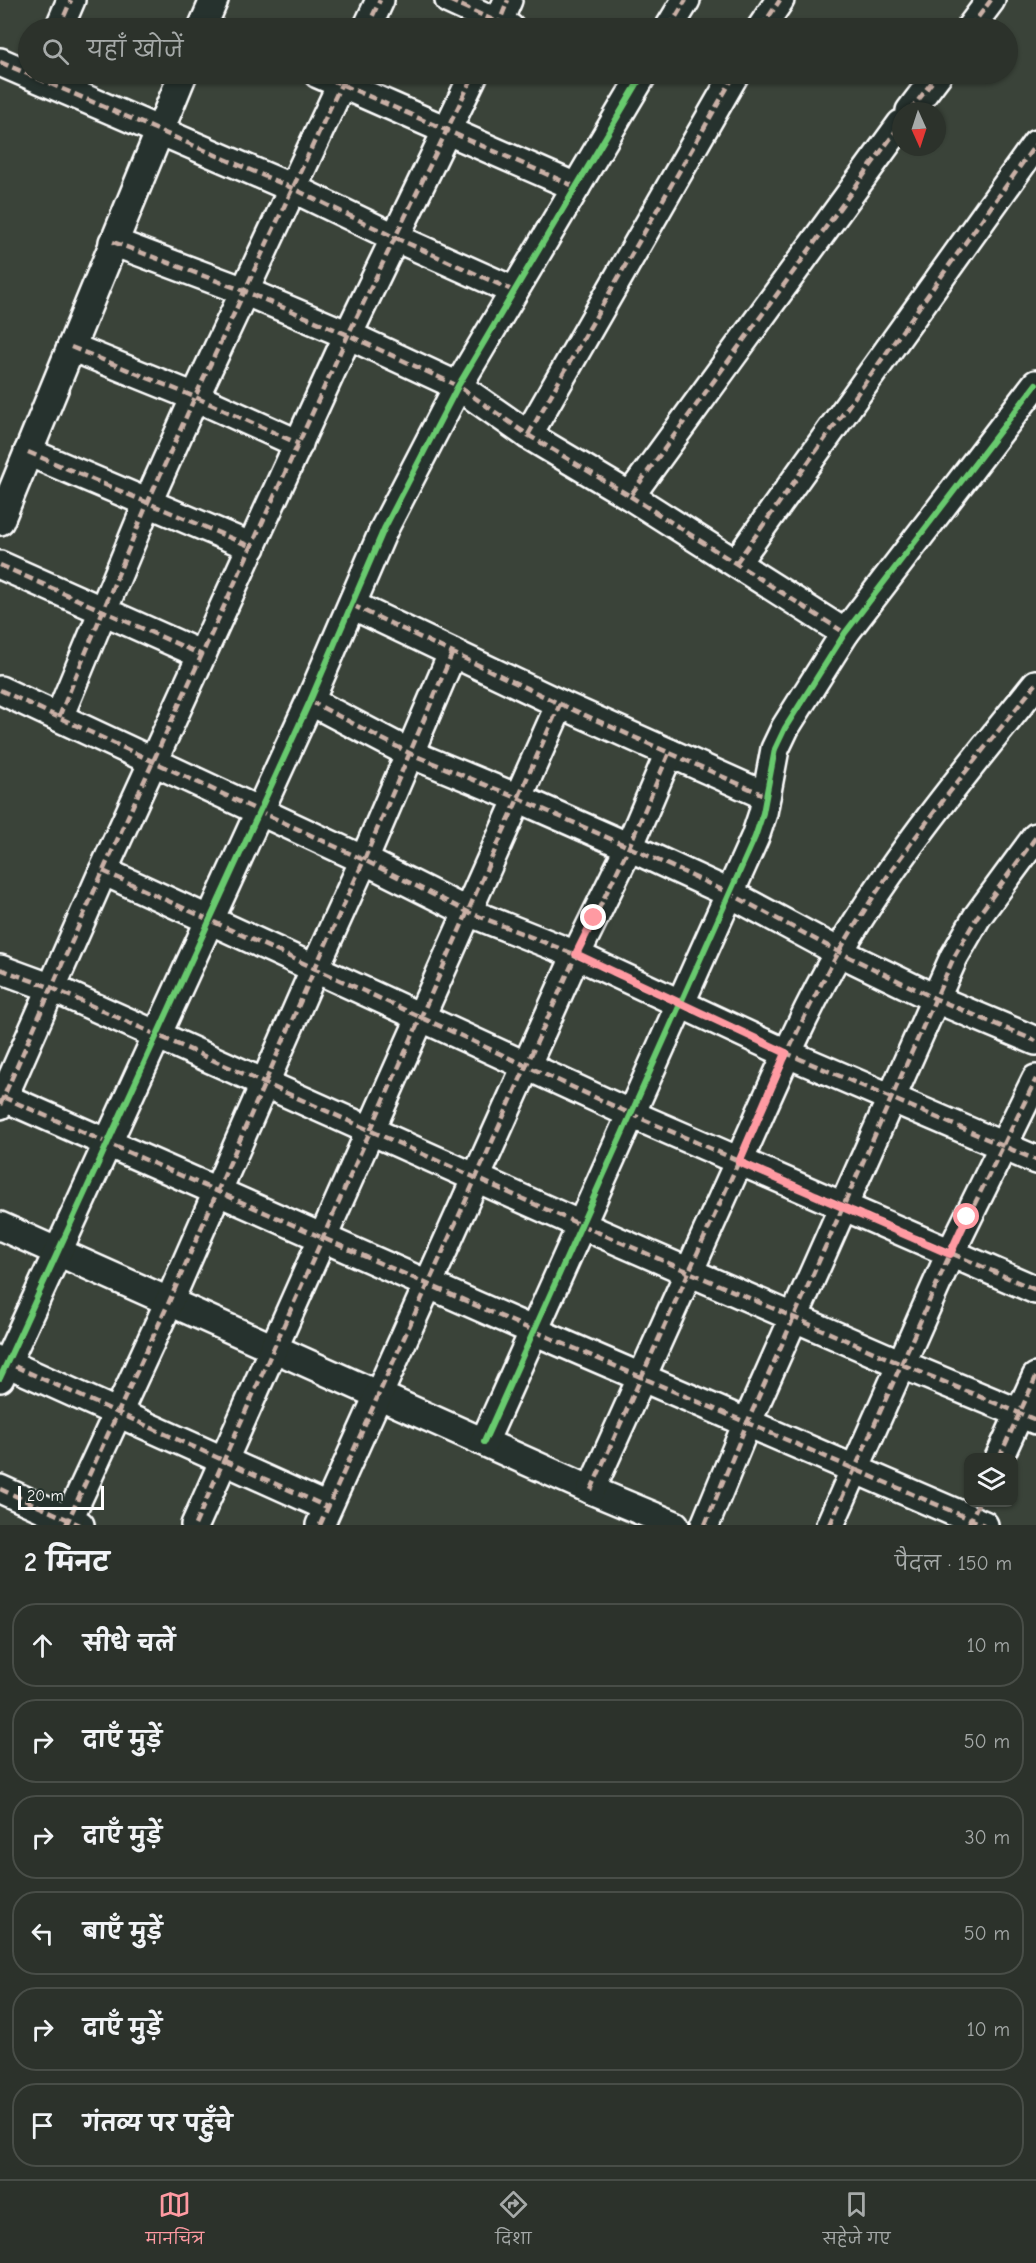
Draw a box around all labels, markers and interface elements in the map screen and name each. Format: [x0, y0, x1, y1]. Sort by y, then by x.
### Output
search box [18, 18, 1018, 84]
icon: search [39, 35, 72, 68]
text: यहाँ खोजें [87, 37, 183, 63]
north arrow [892, 102, 946, 156]
route end [580, 904, 606, 930]
route start [953, 1203, 979, 1229]
map controls [964, 1453, 1018, 1507]
button: layers [964, 1453, 1018, 1507]
scale bar [18, 1483, 104, 1510]
text: 20 m [27, 1487, 64, 1505]
text: 2 मिनट [24, 1548, 109, 1578]
text: पैदल · 150 m [895, 1552, 1012, 1575]
icon: ahead [26, 1629, 59, 1662]
text: सीधे चलें [83, 1631, 175, 1657]
text: 10 m [967, 1634, 1010, 1657]
icon: right [26, 1725, 59, 1758]
text: दाएँ मुड़ें [83, 1727, 162, 1753]
text: 50 m [964, 1730, 1010, 1753]
icon: right [26, 1821, 59, 1854]
text: दाएँ मुड़ें [83, 1823, 162, 1849]
text: 30 m [964, 1826, 1010, 1849]
icon: left [26, 1917, 59, 1950]
text: बाएँ मुड़ें [83, 1919, 162, 1945]
text: 50 m [964, 1922, 1010, 1945]
icon: right [26, 2013, 59, 2046]
text: दाएँ मुड़ें [83, 2015, 162, 2041]
text: 10 m [967, 2018, 1010, 2041]
icon: arrive [26, 2109, 59, 2142]
text: गंतव्य पर पहुँचे [83, 2111, 232, 2137]
tab: मानचित्र [146, 2188, 204, 2256]
tab: दिशा [495, 2188, 532, 2256]
tab: सहेजे गए [823, 2188, 890, 2256]

